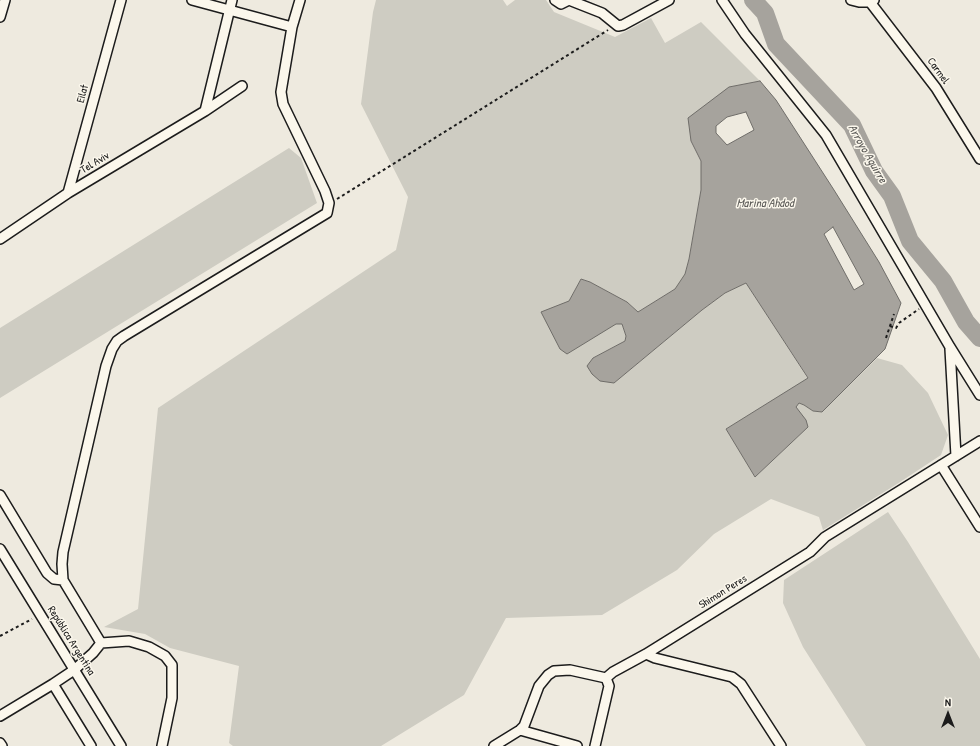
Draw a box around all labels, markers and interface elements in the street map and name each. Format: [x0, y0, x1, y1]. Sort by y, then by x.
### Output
street label: Carmel [924, 55, 952, 87]
street label: Eilat [74, 83, 92, 105]
water label: Arroyo Aguirre [844, 122, 890, 186]
street label: Tel Aviv [78, 149, 112, 177]
water label: Marina Ahdod [736, 197, 794, 211]
street label: Shimon Peres [697, 572, 749, 612]
street label: República Argentina [44, 604, 98, 678]
north arrow [928, 694, 968, 734]
text: N [945, 695, 951, 709]

